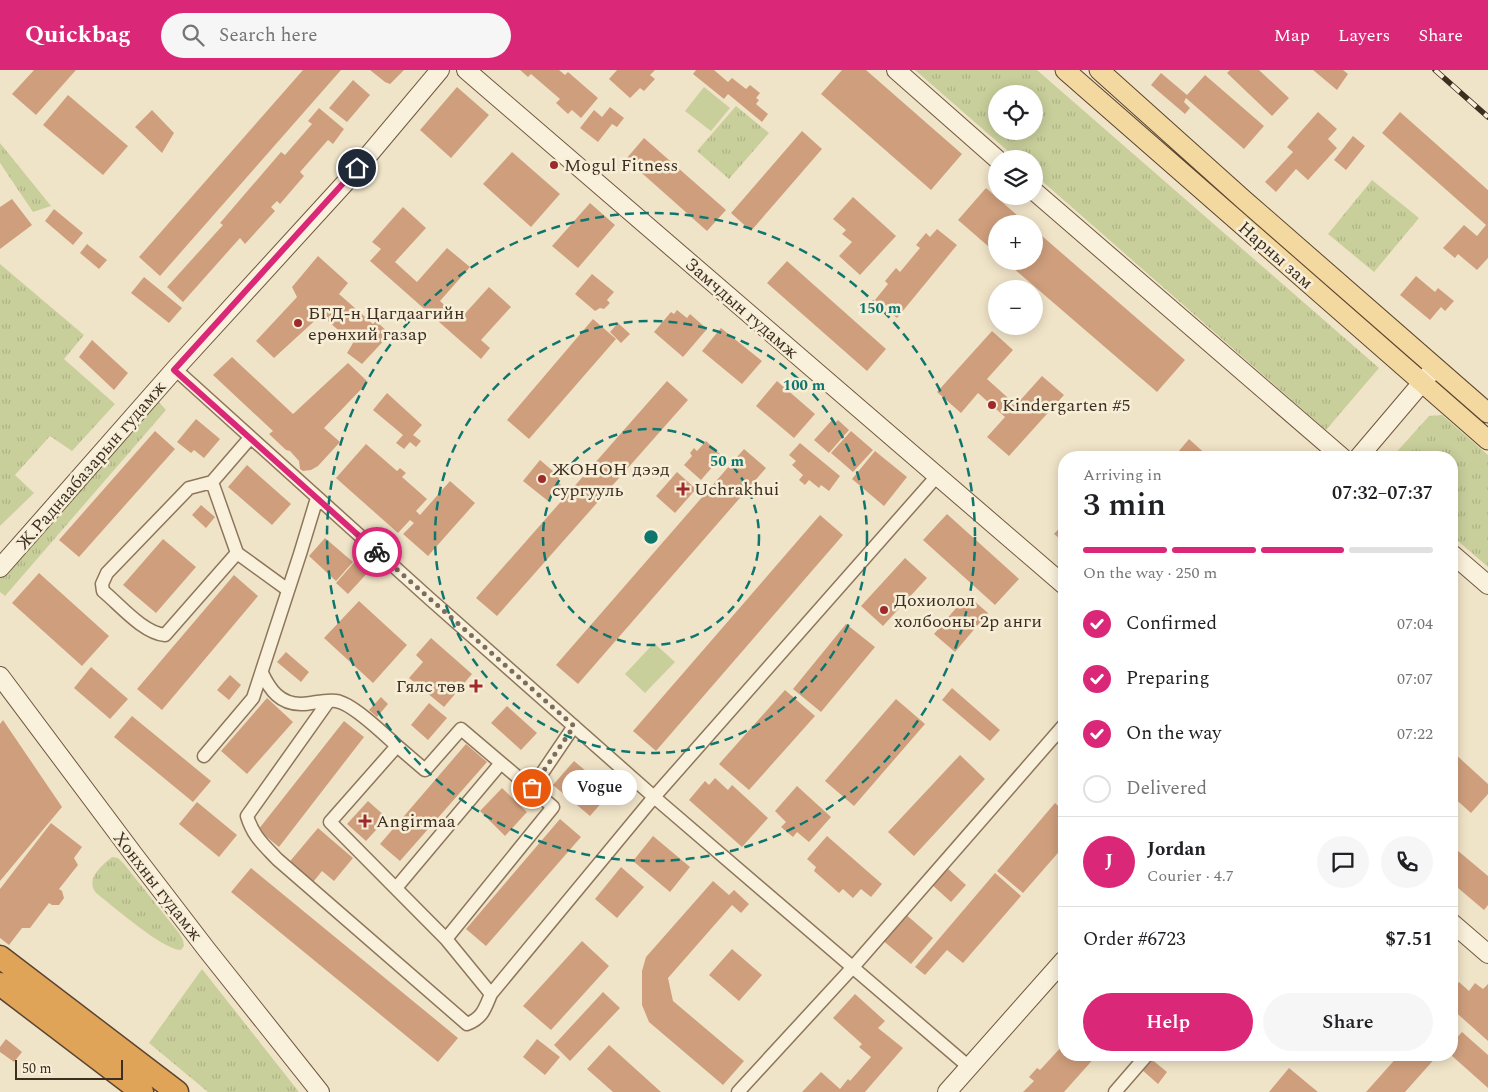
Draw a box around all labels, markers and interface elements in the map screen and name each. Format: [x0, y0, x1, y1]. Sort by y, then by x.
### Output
search box [161, 13, 511, 58]
text: Quickbag [25, 17, 131, 53]
icon: search [179, 21, 207, 49]
text: Search here [219, 21, 318, 50]
text: Map [1274, 22, 1310, 49]
text: Layers [1338, 22, 1390, 49]
text: Share [1418, 22, 1463, 49]
map controls [988, 85, 1043, 335]
button: locate [988, 85, 1043, 140]
pin [336, 147, 378, 189]
button: layers [988, 150, 1043, 205]
place label: Mogul Fitness [564, 152, 678, 179]
icon: home [343, 154, 371, 182]
marker: Mogul Fitness [548, 159, 560, 171]
button: + [988, 215, 1043, 270]
street label: Нарны зам [1232, 215, 1319, 296]
street label: Замчдын гудамж [679, 251, 805, 366]
button: − [988, 280, 1043, 335]
text: 150 m [859, 297, 902, 320]
place label: БГД-н Цагдаагийн ерөнхий газар [308, 300, 465, 348]
marker: БГД-н Цагдаагийн ерөнхий газар [292, 317, 304, 329]
text: 100 m [783, 374, 826, 397]
street label: Ж.Раднаабазарын гудамж [10, 375, 173, 556]
place label: Kindergarten #5 [1002, 392, 1130, 419]
marker: Kindergarten #5 [986, 399, 998, 411]
text: 50 m [710, 450, 745, 473]
place label: ЖОНОН дээд сургууль [552, 456, 670, 504]
text: Arriving in [1083, 463, 1162, 487]
marker: ЖОНОН дээд сургууль [536, 473, 548, 485]
place label: Uchrakhui [694, 476, 779, 503]
text: 07:32–07:37 [1332, 479, 1433, 508]
text: 3 min [1083, 481, 1166, 530]
marker: Uchrakhui [676, 482, 690, 496]
courier [352, 527, 402, 577]
centre of rings [642, 528, 660, 546]
icon: bike [363, 538, 391, 566]
text: On the way · 250 m [1083, 561, 1217, 585]
place label: Дохиолол холбооны 2р анги [894, 587, 1042, 635]
marker: Дохиолол холбооны 2р анги [878, 604, 890, 616]
text: Confirmed [1126, 609, 1217, 638]
icon: check [1083, 610, 1111, 638]
text: 07:04 [1397, 612, 1433, 636]
text: Preparing [1126, 664, 1210, 693]
icon: check [1083, 665, 1111, 693]
text: 07:07 [1397, 667, 1433, 691]
place label: Гялс төв [396, 673, 465, 700]
marker: Гялс төв [469, 679, 483, 693]
text: On the way [1126, 719, 1222, 748]
icon: check [1083, 720, 1111, 748]
text: 07:22 [1397, 722, 1433, 746]
pin [511, 767, 553, 809]
callout: Vogue [562, 770, 637, 806]
icon: bag [518, 774, 546, 802]
text: Delivered [1126, 774, 1207, 803]
text: Vogue [577, 775, 622, 799]
place label: Angirmaa [376, 808, 456, 835]
marker: Angirmaa [358, 814, 372, 828]
street label: Хонхны гудамж [106, 826, 209, 947]
text: Jordan [1147, 835, 1206, 864]
button: chat [1317, 836, 1369, 888]
button: phone [1381, 836, 1433, 888]
text: J [1105, 847, 1113, 876]
text: Courier · 4.7 [1147, 864, 1234, 888]
text: Order #6723 [1083, 925, 1186, 954]
text: $7.51 [1385, 925, 1433, 954]
button: Help [1083, 993, 1253, 1051]
button: Share [1263, 993, 1433, 1051]
scale bar [15, 1057, 122, 1080]
text: 50 m [22, 1058, 52, 1079]

